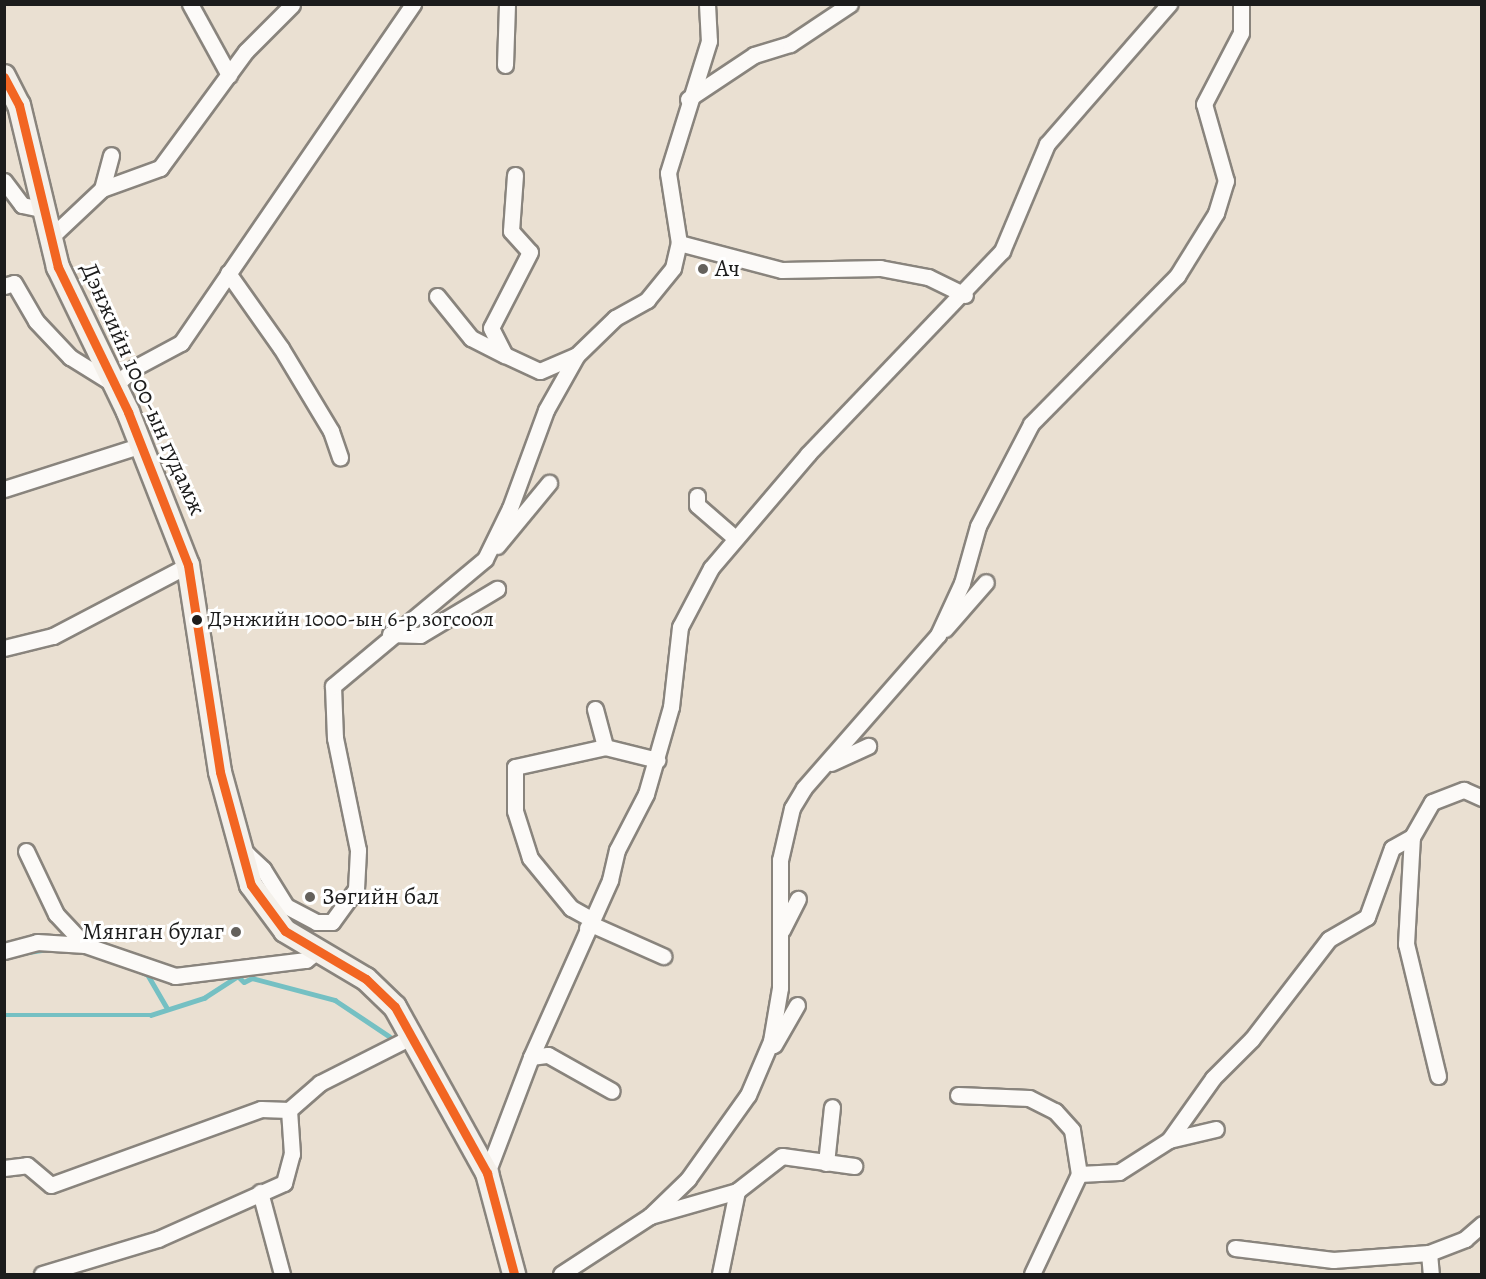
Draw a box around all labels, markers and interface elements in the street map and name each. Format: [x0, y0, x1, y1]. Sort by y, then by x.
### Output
place label: Ач [715, 255, 740, 283]
street label: Дэнжийн 1000-ын гудамж [74, 258, 212, 520]
marker: Ач [696, 262, 710, 276]
place label: Дэнжийн 1000-ын 6-р зогсоол [208, 607, 494, 633]
marker: Дэнжийн 1000-ын 6-р зогсоол [191, 614, 203, 626]
place label: Зөгийн бал [322, 883, 439, 911]
marker: Зөгийн бал [303, 890, 317, 904]
place label: Мянган булаг [82, 918, 224, 946]
marker: Мянган булаг [229, 925, 243, 939]

